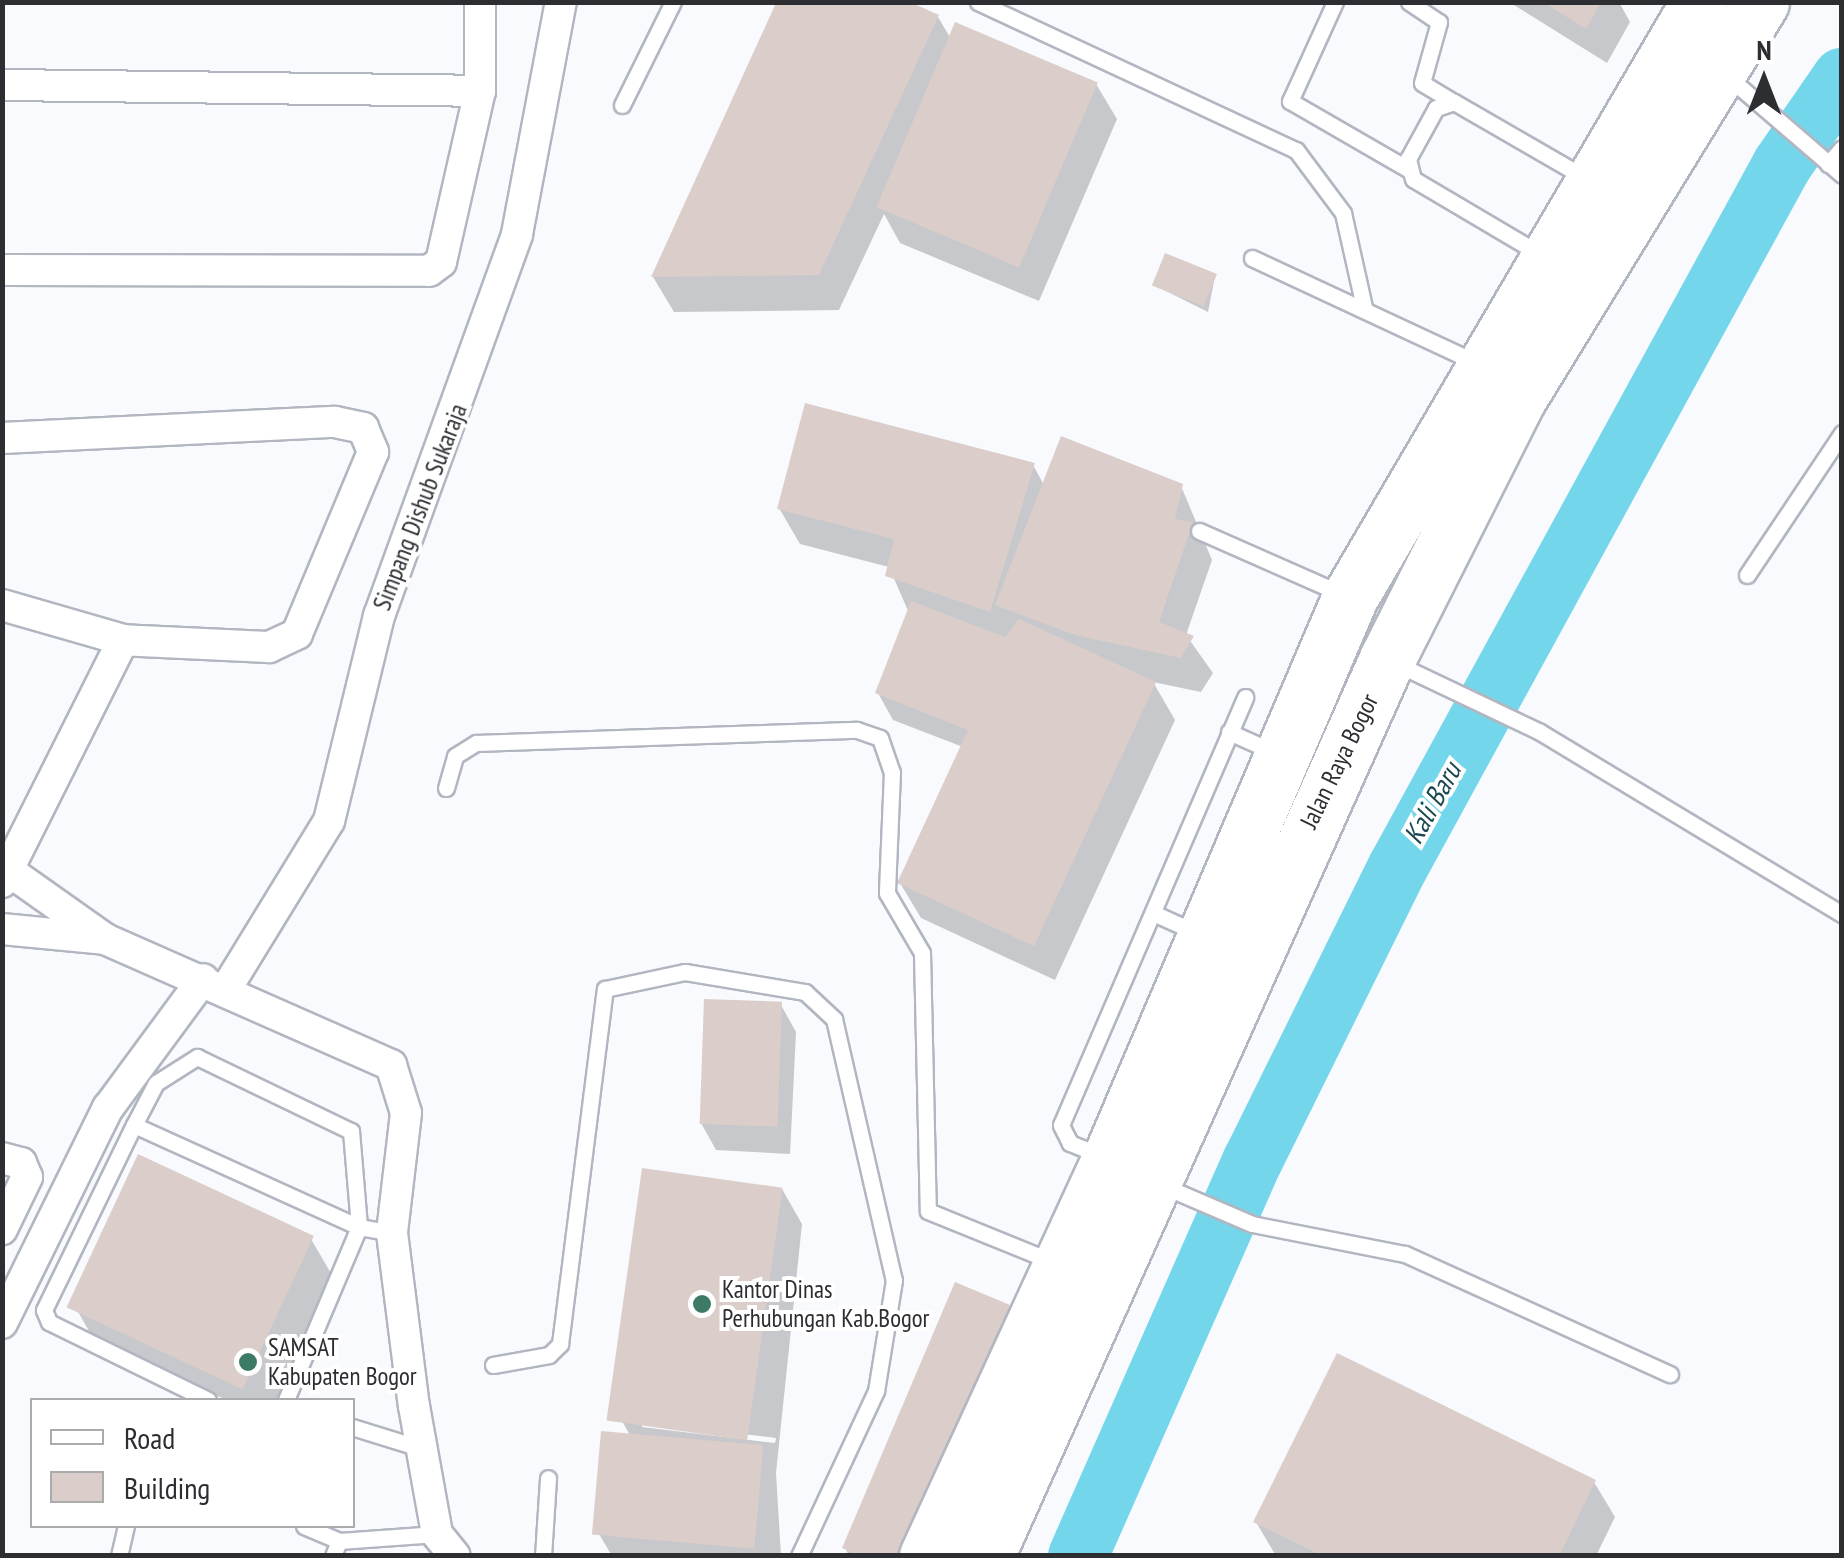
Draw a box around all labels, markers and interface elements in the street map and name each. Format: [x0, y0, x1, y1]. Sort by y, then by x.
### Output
north arrow [1714, 30, 1814, 130]
text: N [1756, 31, 1772, 68]
street label: Simpang Dishub Sukaraja [367, 399, 473, 615]
street label: Jalan Raya Bogor [1294, 689, 1384, 833]
water label: Kali Baru [1396, 757, 1468, 849]
place label: Kantor Dinas Perhubungan Kab.Bogor [722, 1275, 929, 1334]
marker: Kantor Dinas Perhubungan Kab.Bogor [691, 1293, 713, 1315]
place label: SAMSAT Kabupaten Bogor [268, 1333, 417, 1392]
marker: SAMSAT Kabupaten Bogor [237, 1351, 259, 1373]
legend [30, 1398, 355, 1528]
text: Road [124, 1418, 175, 1457]
text: Building [124, 1468, 210, 1507]

